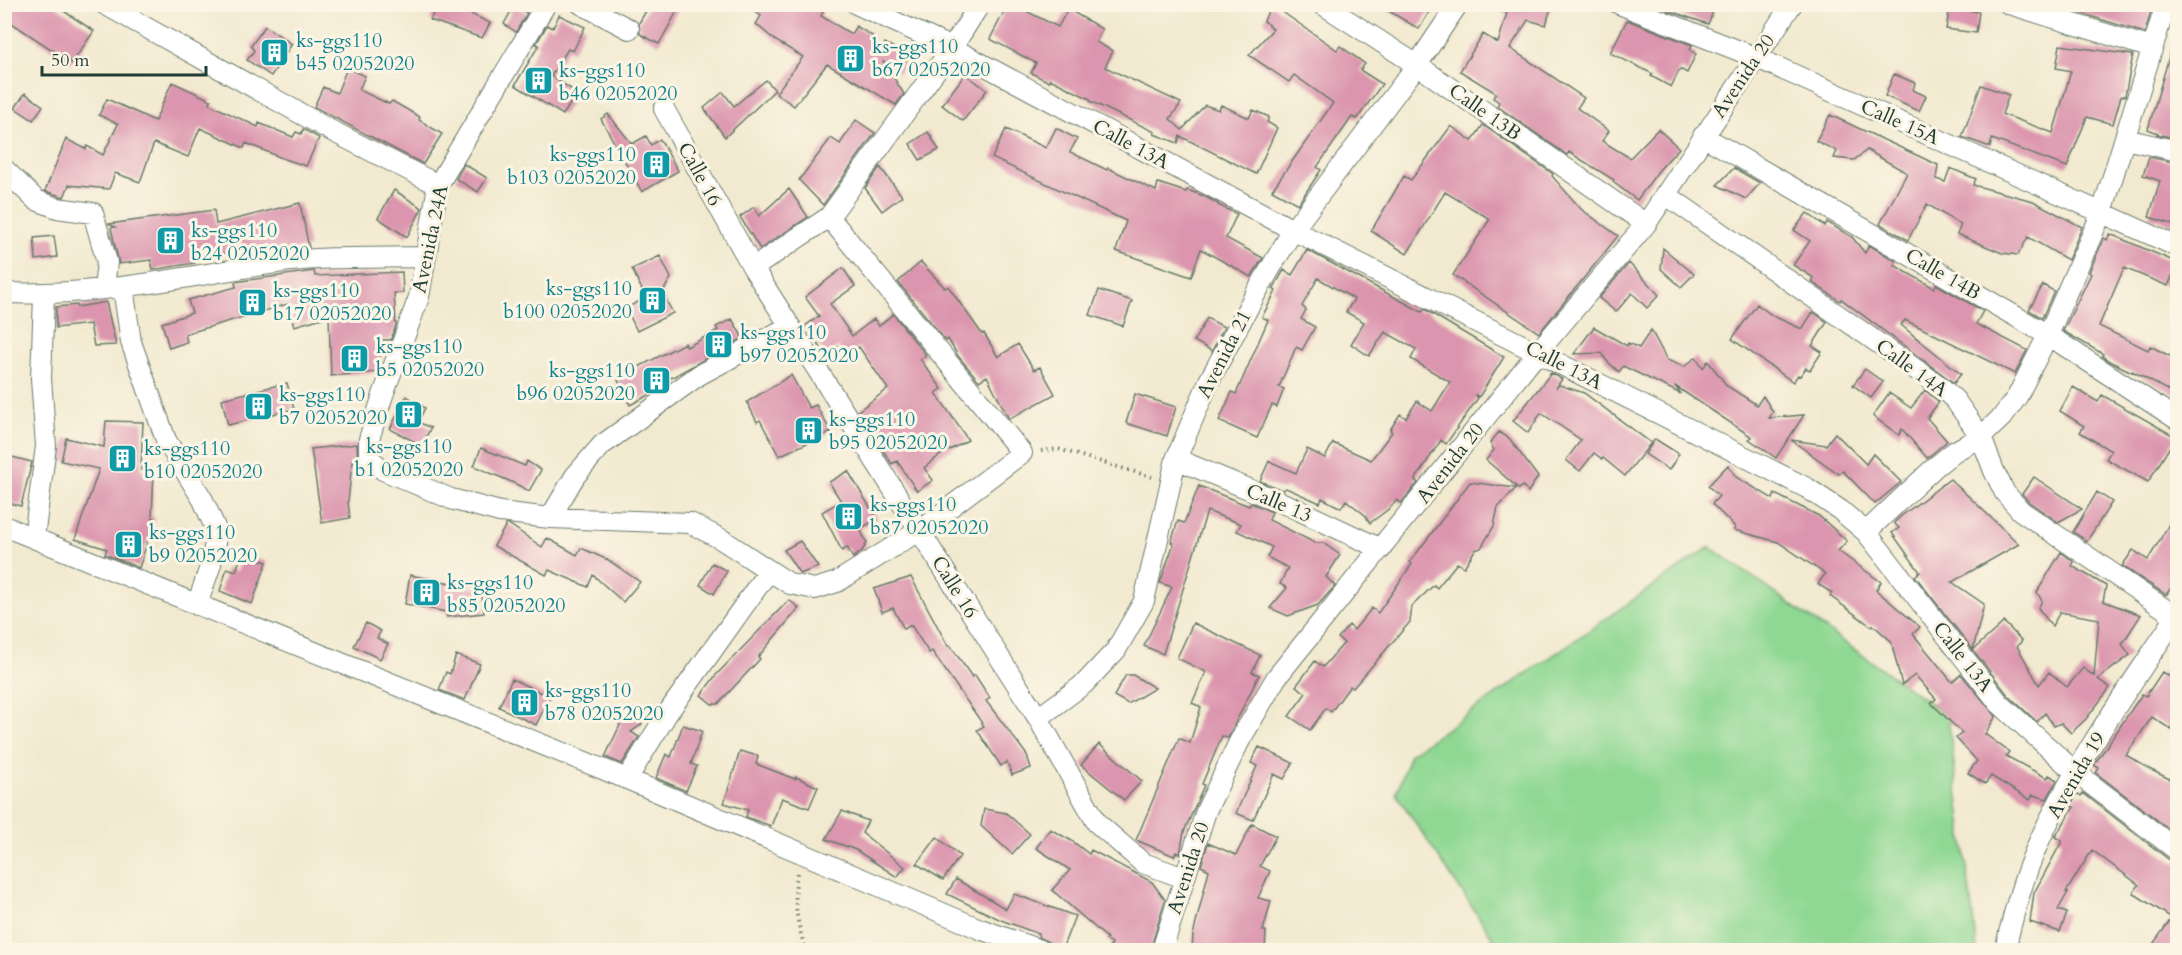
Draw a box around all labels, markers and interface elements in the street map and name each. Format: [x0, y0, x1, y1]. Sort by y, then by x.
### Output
place label: ks-ggs110 b45 02052020 [296, 27, 415, 77]
street label: Avenida 20 [1705, 29, 1781, 123]
place label: ks-ggs110 b67 02052020 [872, 33, 991, 83]
building icon: ks-ggs110 b45 02052020 [259, 36, 291, 68]
scale bar [42, 39, 206, 77]
building icon: ks-ggs110 b67 02052020 [835, 42, 867, 74]
text: 50 m [51, 48, 90, 73]
place label: ks-ggs110 b46 02052020 [559, 57, 678, 107]
building icon: ks-ggs110 b46 02052020 [522, 65, 554, 97]
street label: Calle 13B [1443, 77, 1527, 147]
street label: Calle 15A [1856, 93, 1944, 152]
street label: Calle 13A [1088, 113, 1175, 176]
street label: Calle 16 [671, 137, 729, 211]
place label: ks-ggs110 b103 02052020 [507, 141, 636, 191]
building icon: ks-ggs110 b103 02052020 [641, 149, 673, 181]
street label: Avenida 24A [405, 182, 455, 296]
place label: ks-ggs110 b24 02052020 [191, 217, 310, 267]
building icon: ks-ggs110 b24 02052020 [154, 225, 186, 257]
street label: Calle 14B [1900, 242, 1986, 306]
place label: ks-ggs110 b100 02052020 [503, 275, 632, 325]
place label: ks-ggs110 b17 02052020 [273, 277, 392, 327]
building icon: ks-ggs110 b100 02052020 [637, 284, 669, 316]
building icon: ks-ggs110 b17 02052020 [236, 286, 268, 318]
street label: Avenida 21 [1190, 305, 1258, 403]
place label: ks-ggs110 b97 02052020 [740, 319, 859, 369]
building icon: ks-ggs110 b97 02052020 [703, 328, 735, 360]
place label: ks-ggs110 b5 02052020 [376, 333, 484, 383]
street label: Calle 14A [1870, 333, 1954, 404]
street label: Calle 13A [1521, 334, 1608, 396]
building icon: ks-ggs110 b5 02052020 [339, 342, 371, 374]
place label: ks-ggs110 b96 02052020 [516, 357, 635, 407]
building icon: ks-ggs110 b96 02052020 [640, 365, 672, 397]
place label: ks-ggs110 b7 02052020 [279, 381, 387, 431]
building icon: ks-ggs110 b7 02052020 [242, 390, 274, 422]
building icon: ks-ggs110 b1 02052020 [393, 399, 425, 431]
place label: ks-ggs110 b95 02052020 [829, 406, 948, 456]
building icon: ks-ggs110 b95 02052020 [792, 415, 824, 447]
street label: Avenida 20 [1410, 417, 1490, 509]
place label: ks-ggs110 b1 02052020 [355, 433, 463, 483]
place label: ks-ggs110 b10 02052020 [144, 435, 263, 485]
building icon: ks-ggs110 b10 02052020 [107, 443, 139, 475]
street label: Calle 13 [1242, 477, 1316, 529]
place label: ks-ggs110 b87 02052020 [870, 491, 989, 541]
building icon: ks-ggs110 b87 02052020 [833, 500, 865, 532]
place label: ks-ggs110 b9 02052020 [149, 519, 257, 569]
building icon: ks-ggs110 b9 02052020 [112, 528, 144, 560]
street label: Calle 16 [925, 551, 985, 623]
place label: ks-ggs110 b85 02052020 [447, 569, 566, 619]
building icon: ks-ggs110 b85 02052020 [410, 577, 442, 609]
street label: Calle 13A [1927, 616, 2000, 699]
place label: ks-ggs110 b78 02052020 [545, 677, 664, 727]
building icon: ks-ggs110 b78 02052020 [508, 686, 540, 718]
street label: Avenida 19 [2040, 727, 2112, 823]
street label: Avenida 20 [1160, 818, 1216, 918]

